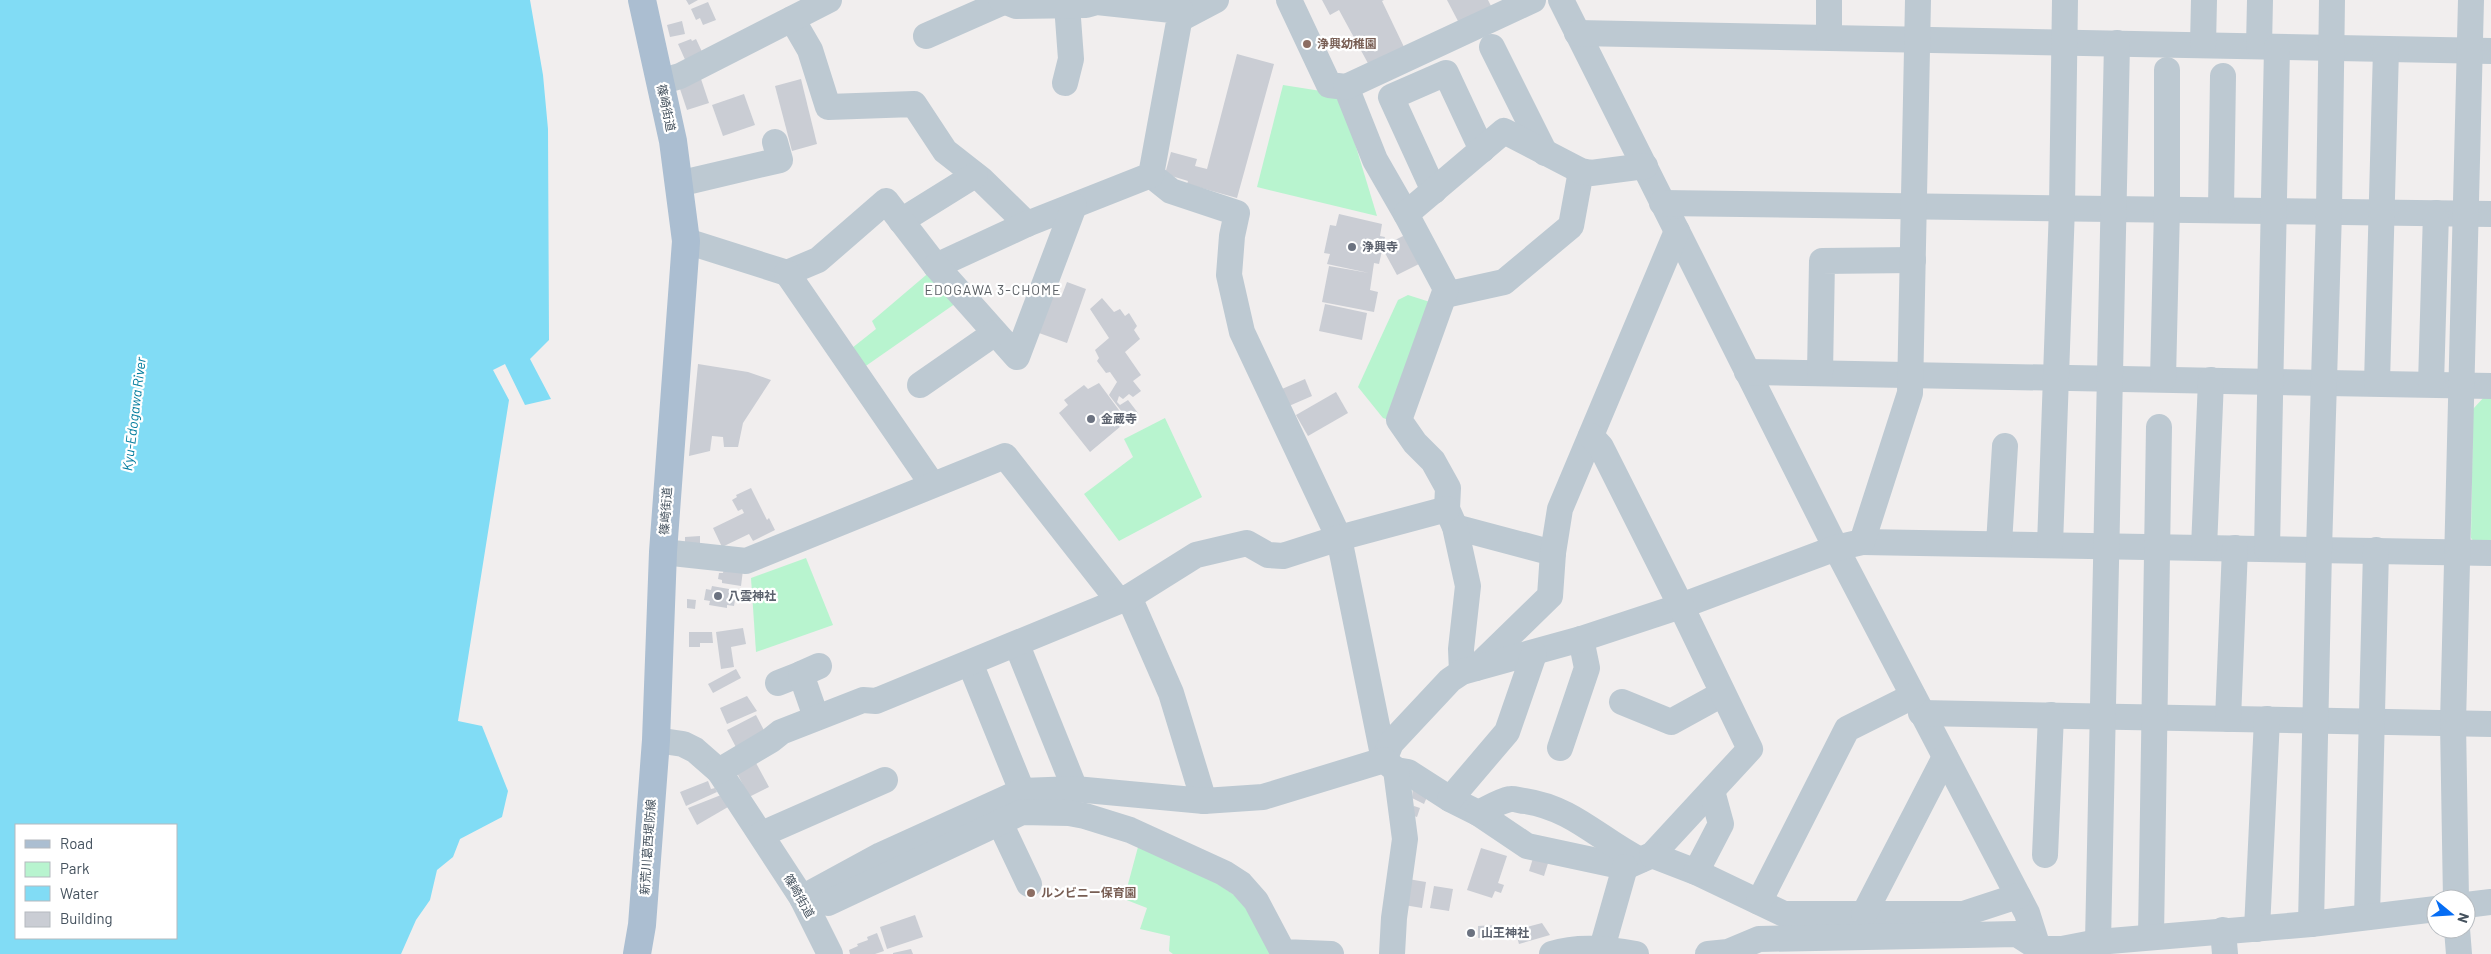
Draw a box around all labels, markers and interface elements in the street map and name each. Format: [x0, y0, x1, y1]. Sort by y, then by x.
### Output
place label: 浄興幼稚園 [1317, 36, 1377, 50]
marker: 浄興幼稚園 [1301, 38, 1313, 50]
street label: 篠崎街道 [655, 83, 679, 133]
place label: 浄興寺 [1362, 239, 1398, 253]
marker: 浄興寺 [1346, 241, 1358, 253]
district label: EDOGAWA 3-CHOME [924, 281, 1062, 298]
water label: Kyu-Edogawa River [118, 355, 149, 472]
place label: 金蔵寺 [1101, 411, 1137, 425]
marker: 金蔵寺 [1085, 413, 1097, 425]
street label: 篠崎街道 [656, 486, 674, 535]
place label: 八雲神社 [728, 588, 776, 602]
marker: 八雲神社 [712, 590, 724, 602]
street label: 新荒川葛西堤防線 [637, 799, 657, 895]
legend [15, 824, 178, 939]
text: Road [60, 834, 93, 852]
text: Park [60, 859, 90, 877]
street label: 篠崎街道 [782, 871, 818, 920]
text: Water [60, 884, 99, 902]
place label: ルンビニー保育園 [1041, 885, 1137, 899]
marker: ルンビニー保育園 [1025, 887, 1037, 899]
north arrow [2426, 889, 2476, 939]
text: Building [60, 909, 113, 927]
text: N [2454, 911, 2473, 925]
place label: 山王神社 [1481, 925, 1529, 939]
marker: 山王神社 [1465, 927, 1477, 939]

